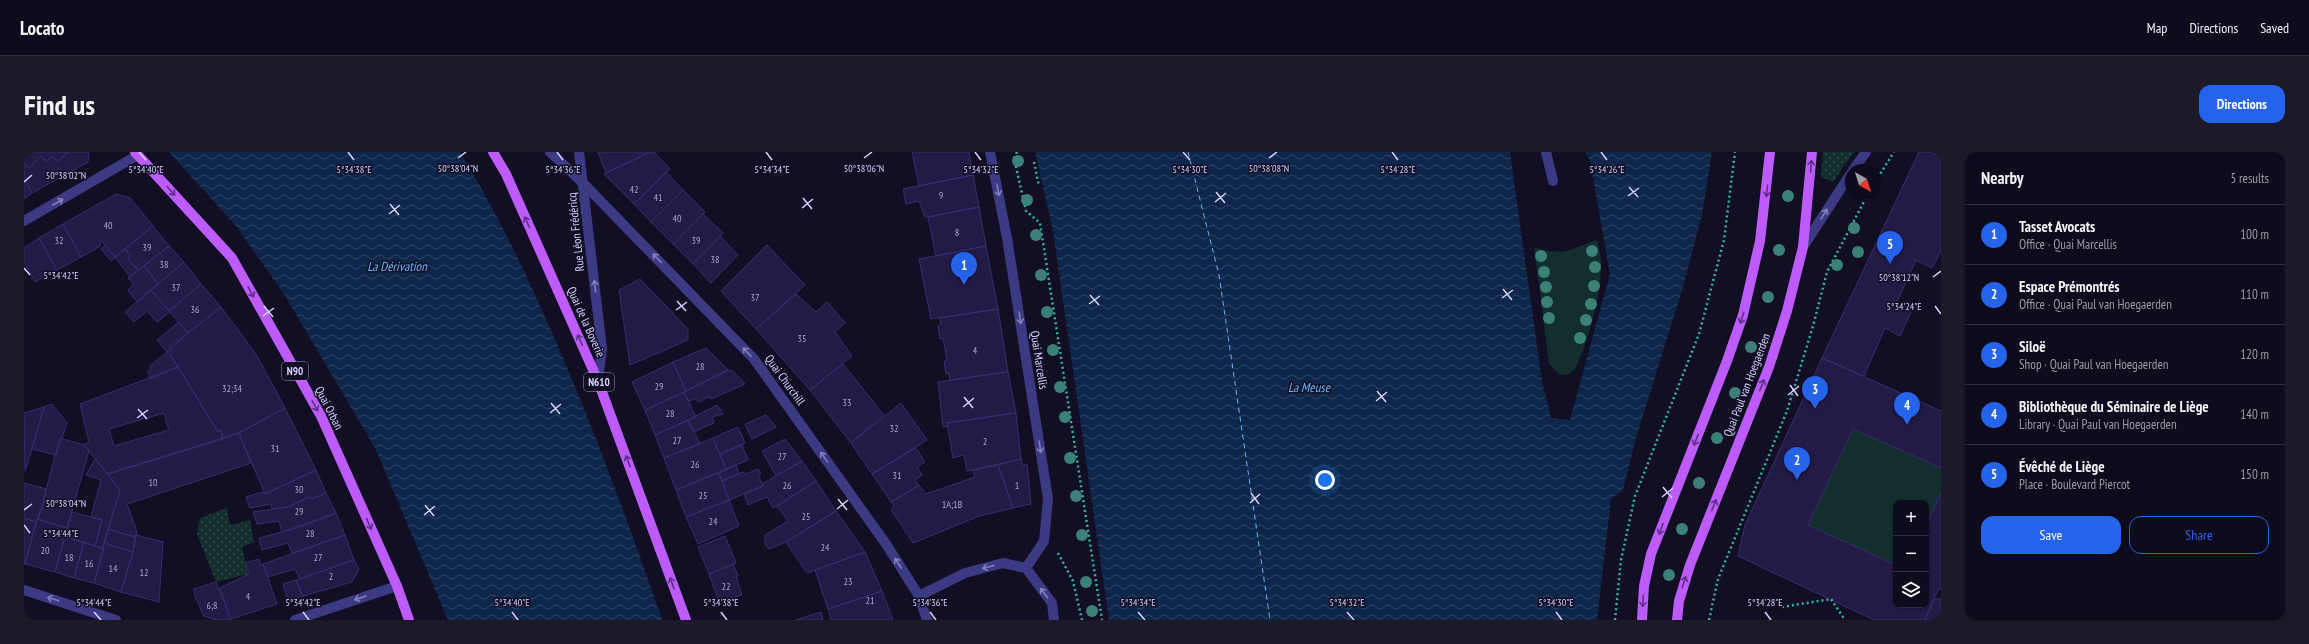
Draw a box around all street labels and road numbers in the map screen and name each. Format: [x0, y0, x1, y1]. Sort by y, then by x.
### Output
street label: Rue Léon Frédéricq [564, 192, 587, 272]
street label: Quai de la Boverie [564, 284, 609, 359]
street label: Quai Marcellis [1027, 330, 1051, 390]
street label: Quai Paul van Hoegaerden [1720, 331, 1773, 439]
street label: Quai Churchill [762, 352, 809, 408]
road number: N90 [282, 362, 308, 380]
road number: N610 [584, 373, 614, 391]
street label: Quai Orban [312, 383, 347, 432]

